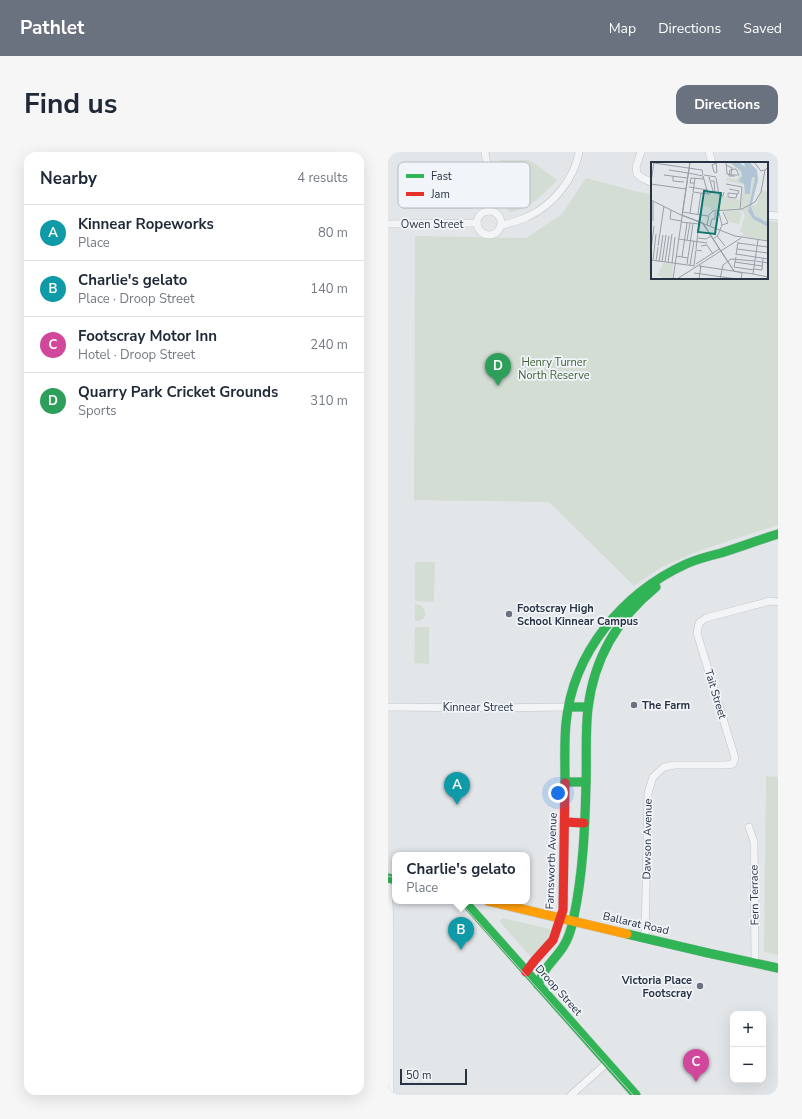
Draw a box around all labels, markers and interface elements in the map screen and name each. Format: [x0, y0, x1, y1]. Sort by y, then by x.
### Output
text: Pathlet [20, 15, 84, 41]
text: Map [609, 19, 636, 38]
text: Directions [658, 19, 721, 38]
text: Saved [743, 19, 782, 38]
text: Find us [24, 85, 118, 123]
button: Directions [676, 85, 778, 124]
legend [398, 162, 530, 208]
inset map [651, 162, 768, 279]
text: Nearby [40, 167, 97, 190]
text: 4 results [297, 169, 348, 187]
text: Fast [431, 169, 452, 184]
text: Jam [430, 187, 450, 202]
text: Kinnear Ropeworks [78, 214, 214, 234]
street label: Owen Street [401, 217, 463, 232]
text: A [48, 224, 58, 242]
text: 80 m [318, 224, 348, 242]
text: Place [78, 234, 110, 252]
text: Charlie's gelato [78, 270, 187, 290]
text: B [49, 280, 57, 298]
text: 140 m [310, 280, 348, 298]
text: Place · Droop Street [78, 290, 194, 308]
text: Footscray Motor Inn [78, 326, 217, 346]
text: C [49, 336, 57, 354]
text: 240 m [310, 336, 348, 354]
text: Hotel · Droop Street [78, 346, 195, 364]
pin: D [485, 353, 511, 386]
park label: Henry Turner North Reserve [518, 355, 590, 383]
text: Quarry Park Cricket Grounds [78, 382, 278, 402]
text: D [48, 392, 58, 410]
text: 310 m [310, 392, 348, 410]
text: Sports [78, 402, 117, 420]
place label: Footscray High School Kinnear Campus [517, 601, 638, 629]
marker: Footscray High School Kinnear Campus [504, 609, 514, 619]
street label: Tait Street [701, 668, 730, 721]
place label: The Farm [642, 698, 690, 713]
street label: Kinnear Street [443, 700, 513, 715]
marker: The Farm [629, 700, 639, 710]
pin: A [444, 772, 470, 805]
your location [548, 783, 568, 803]
street label: Dawson Avenue [639, 798, 656, 880]
street label: Farnsworth Avenue [542, 812, 561, 910]
popup [392, 852, 530, 904]
text: Charlie's gelato [406, 859, 516, 879]
street label: Fern Terrace [746, 864, 763, 926]
text: Place [406, 879, 438, 897]
street label: Ballarat Road [601, 909, 671, 938]
pin: B [448, 917, 474, 950]
street label: Droop Street [532, 962, 586, 1019]
place label: Victoria Place Footscray [621, 973, 692, 1001]
marker: Victoria Place Footscray [695, 981, 705, 991]
map controls [730, 1011, 766, 1083]
button: + [730, 1011, 766, 1047]
button: − [730, 1047, 766, 1083]
pin: C [683, 1049, 709, 1082]
scale bar [400, 1067, 467, 1086]
text: 50 m [406, 1068, 431, 1083]

